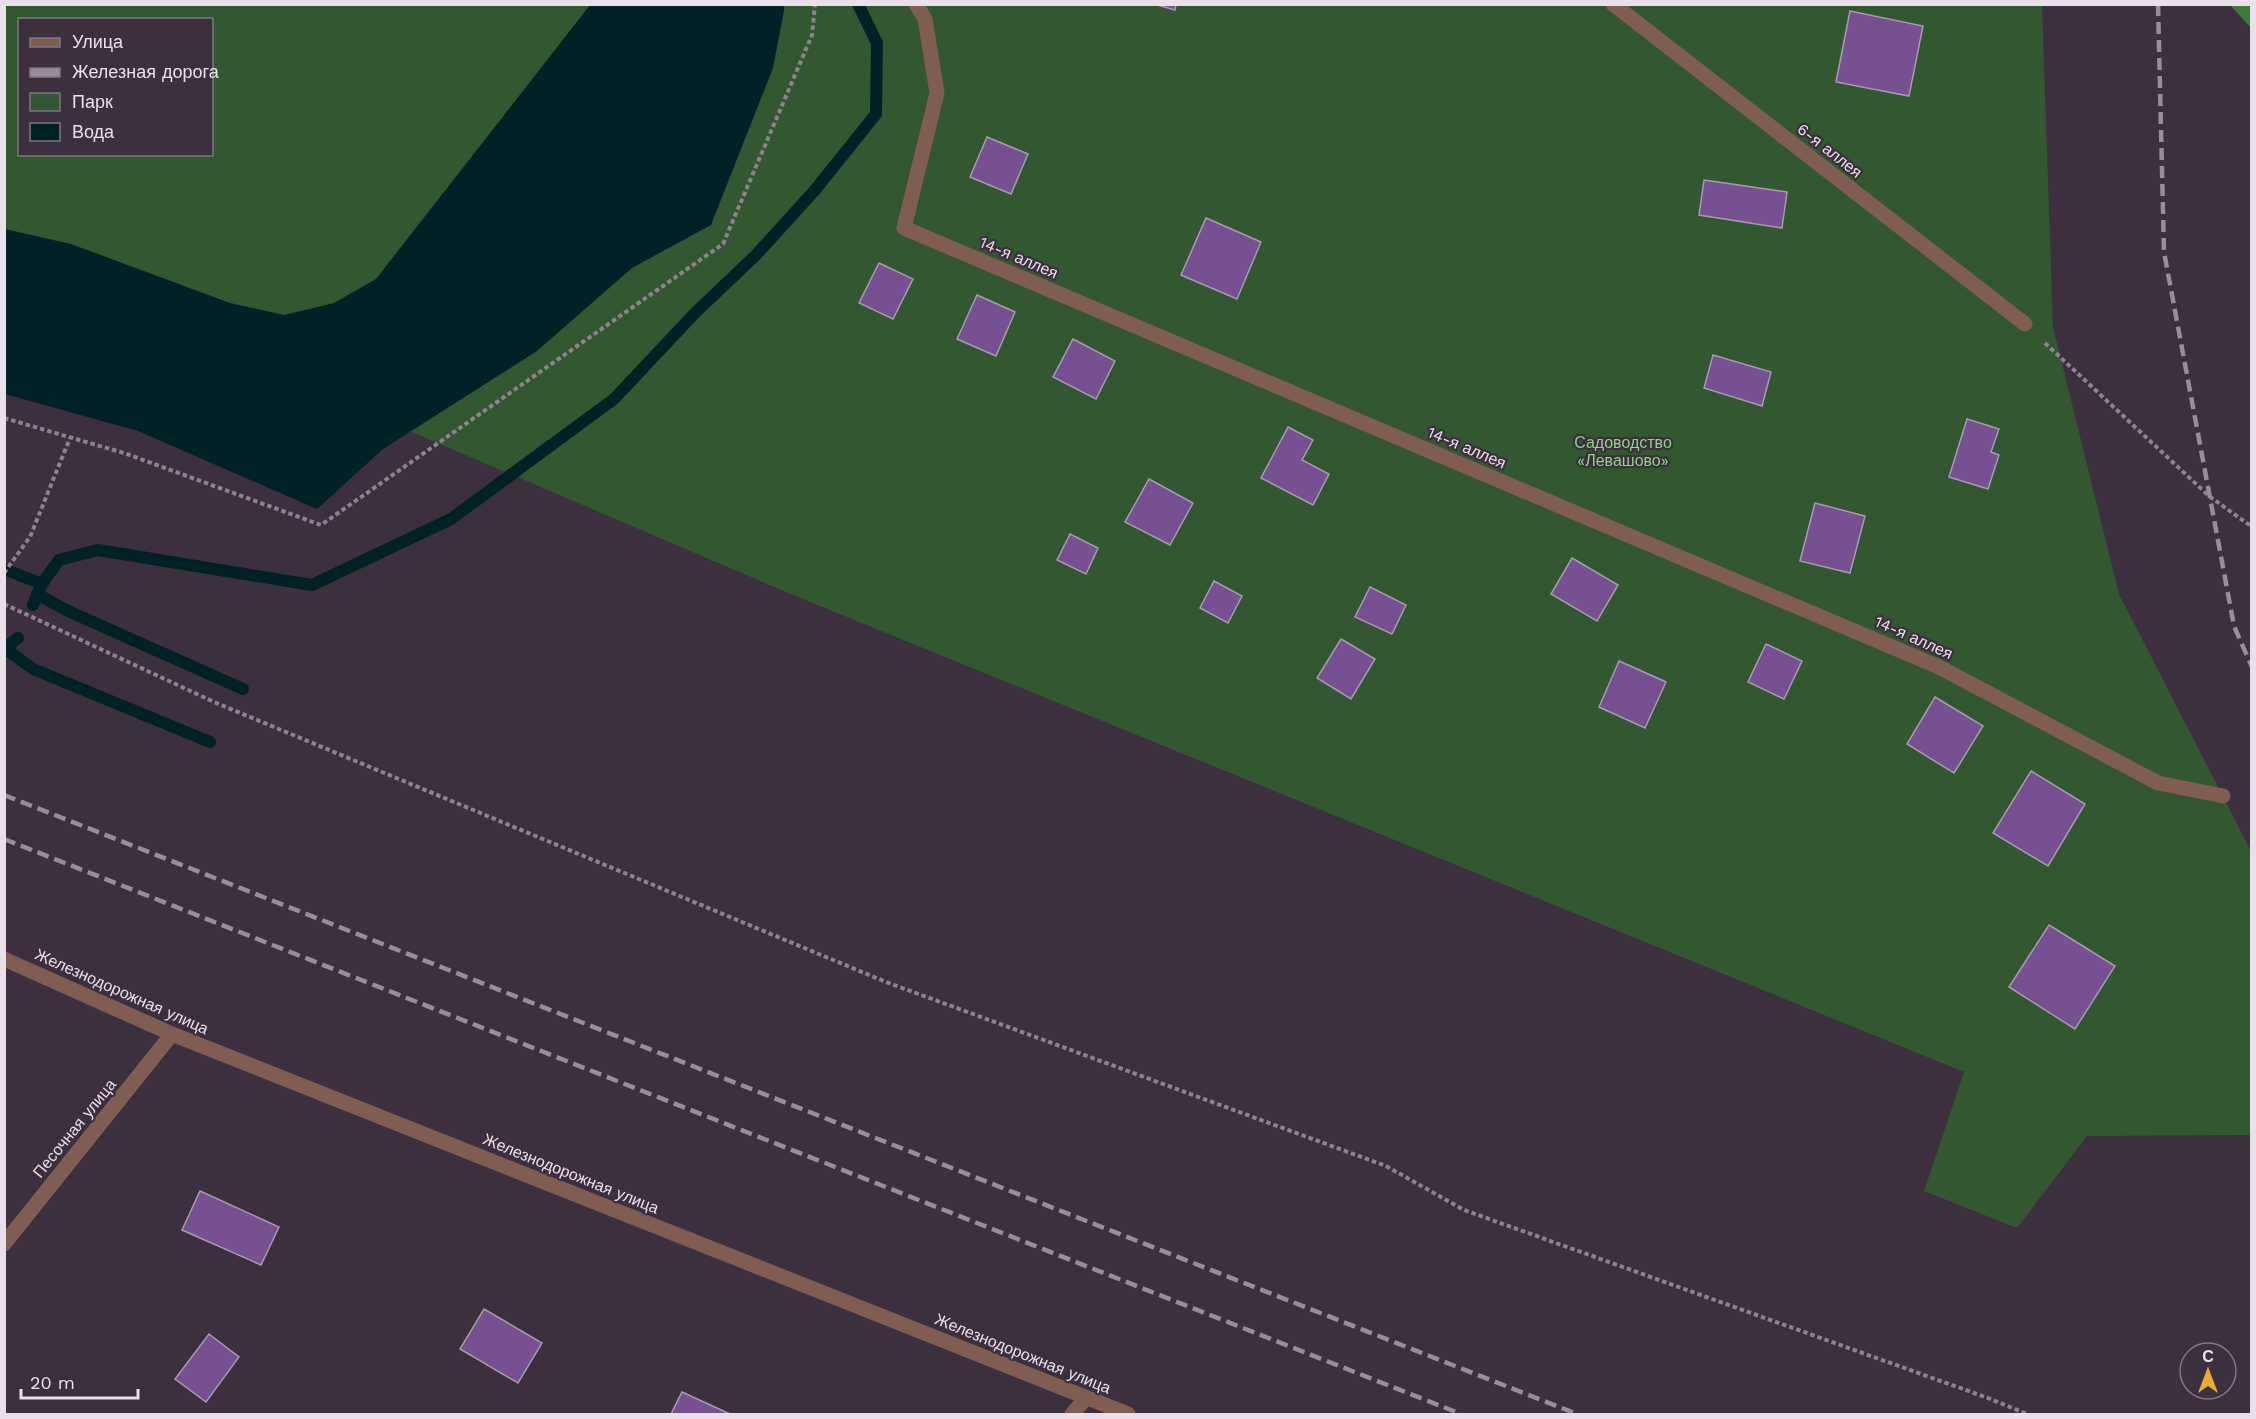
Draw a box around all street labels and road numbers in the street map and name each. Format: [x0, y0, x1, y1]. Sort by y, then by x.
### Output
street label: 6-я аллея [1793, 119, 1866, 182]
street label: 14-я аллея [977, 232, 1061, 283]
street label: 14-я аллея [1425, 422, 1509, 473]
street label: 14-я аллея [1872, 612, 1956, 663]
street label: Железнодорожная улица [32, 945, 212, 1038]
street label: Песочная улица [29, 1075, 120, 1181]
street label: Железнодорожная улица [480, 1129, 662, 1218]
street label: Железнодорожная улица [932, 1309, 1114, 1398]

